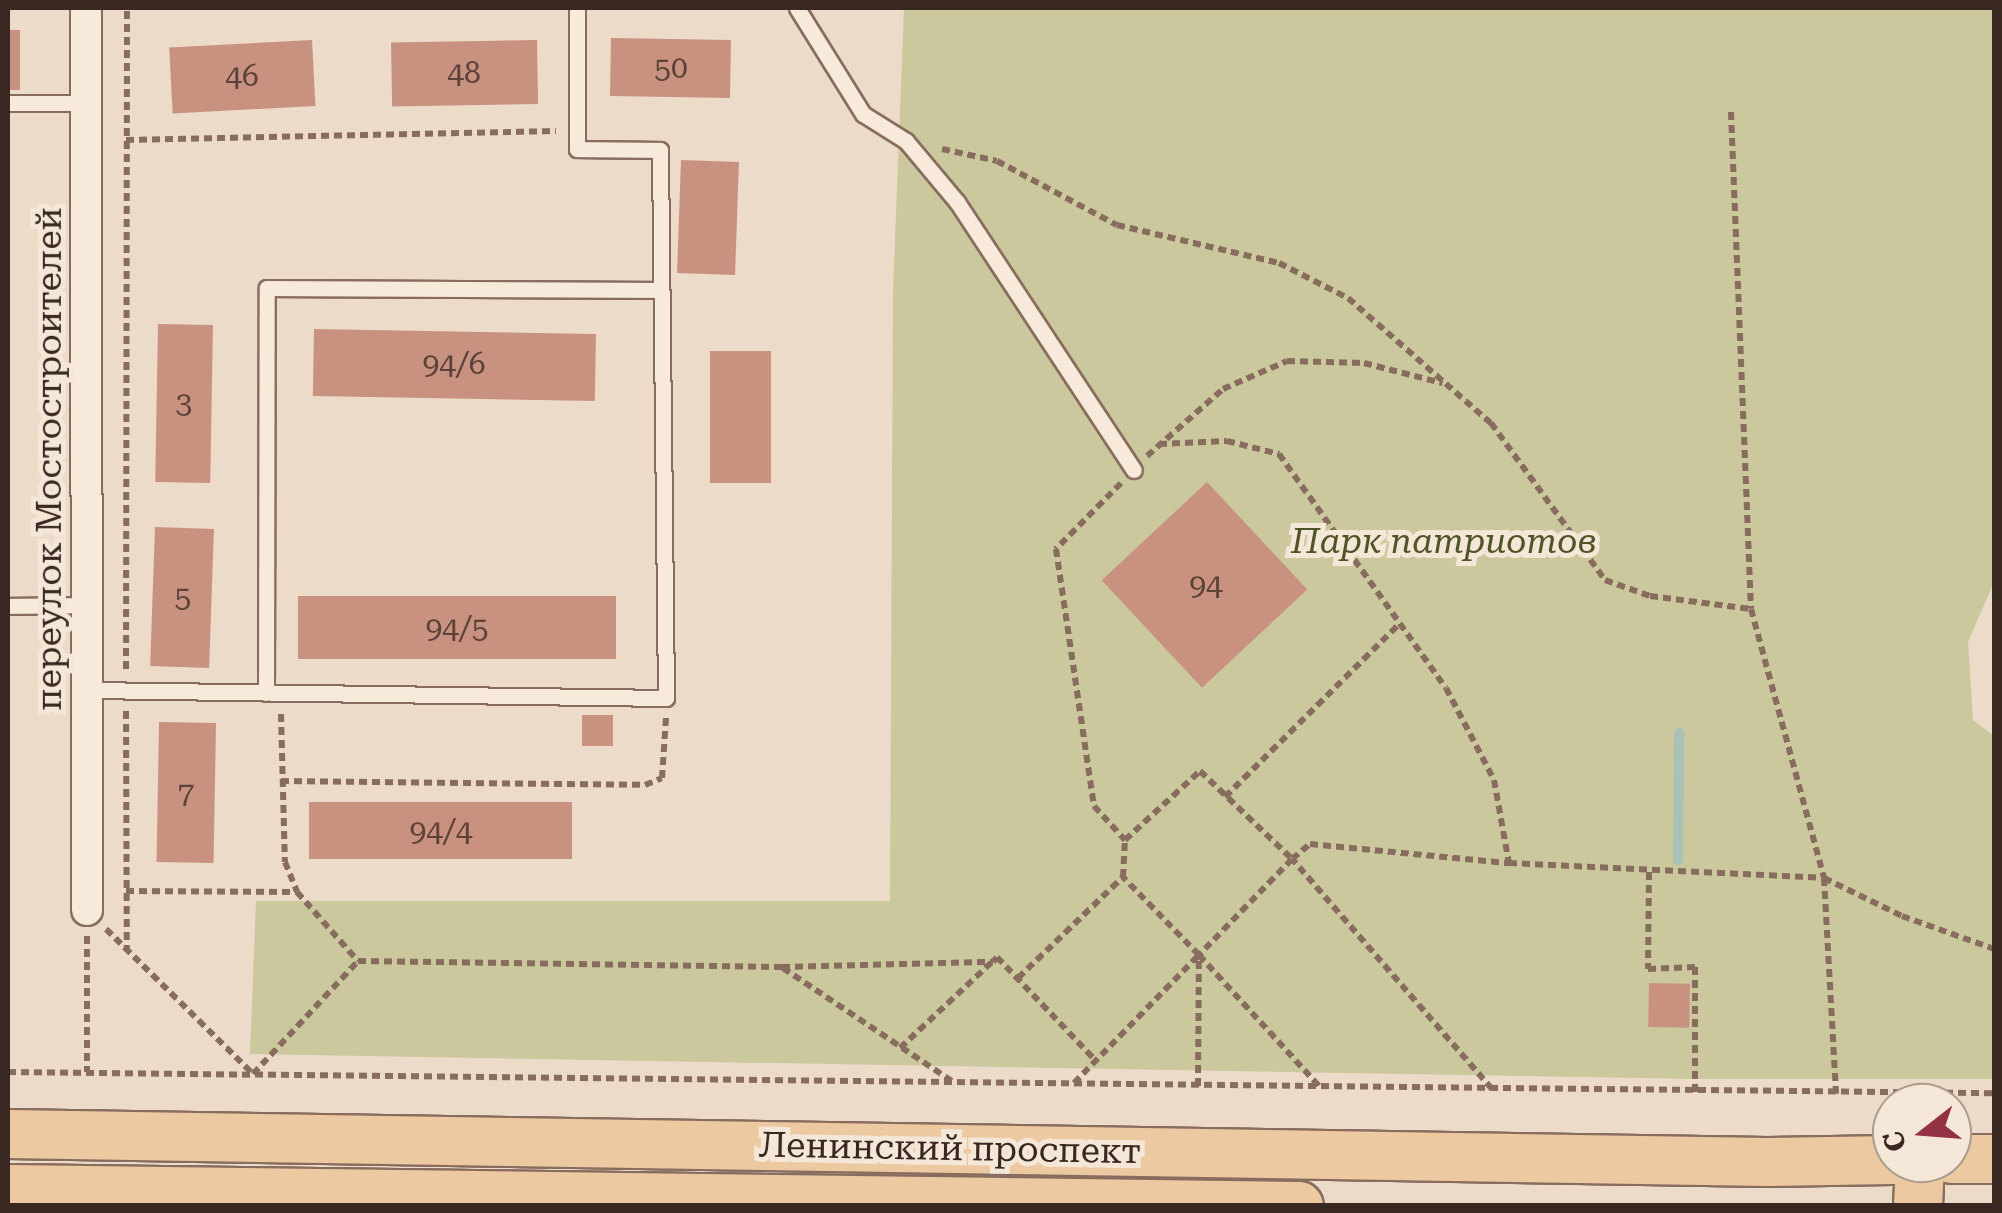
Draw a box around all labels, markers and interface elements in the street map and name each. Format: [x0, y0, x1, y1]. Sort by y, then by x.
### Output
house number: 50 [654, 50, 688, 86]
house number: 48 [447, 55, 481, 91]
house number: 46 [225, 58, 259, 94]
street label: переулок Мостостроителей [29, 207, 71, 711]
house number: 94/6 [423, 346, 485, 382]
house number: 3 [176, 385, 192, 421]
park label: Парк патриотов [1291, 521, 1597, 563]
house number: 94 [1189, 567, 1223, 603]
house number: 5 [175, 579, 191, 615]
house number: 94/5 [426, 610, 488, 646]
house number: 7 [178, 775, 194, 811]
house number: 94/4 [410, 813, 472, 849]
north arrow [1872, 1083, 1972, 1183]
street label: Ленинский проспект [758, 1125, 1142, 1173]
text: С [1876, 1127, 1913, 1156]

